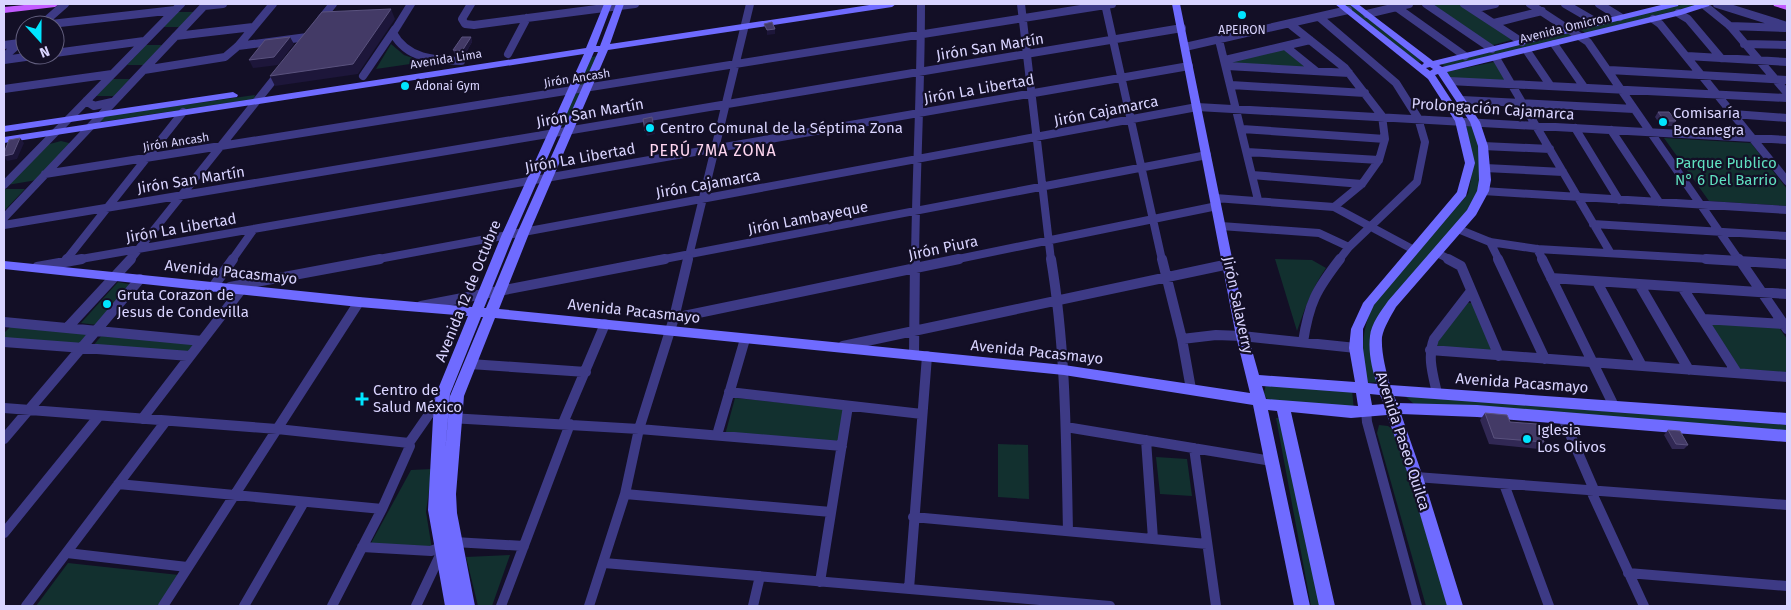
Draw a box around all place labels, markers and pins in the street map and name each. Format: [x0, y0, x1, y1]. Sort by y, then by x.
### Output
marker: APEIRON [1236, 9, 1248, 21]
place label: APEIRON [1218, 23, 1266, 37]
place label: Adonai Gym [415, 79, 480, 93]
marker: Adonai Gym [399, 80, 411, 92]
place label: Comisaría Bocanegra [1673, 104, 1744, 139]
marker: Comisaría Bocanegra [1657, 116, 1669, 128]
place label: Centro Comunal de la Séptima Zona [660, 119, 903, 137]
marker: Centro Comunal de la Séptima Zona [644, 122, 656, 134]
place label: Gruta Corazon de Jesus de Condevilla [117, 286, 249, 321]
marker: Gruta Corazon de Jesus de Condevilla [101, 298, 113, 310]
place label: Centro de Salud México [373, 381, 462, 416]
marker: Centro de Salud México [355, 392, 369, 406]
place label: Iglesia Los Olivos [1537, 421, 1606, 456]
marker: Iglesia Los Olivos [1521, 433, 1533, 445]

